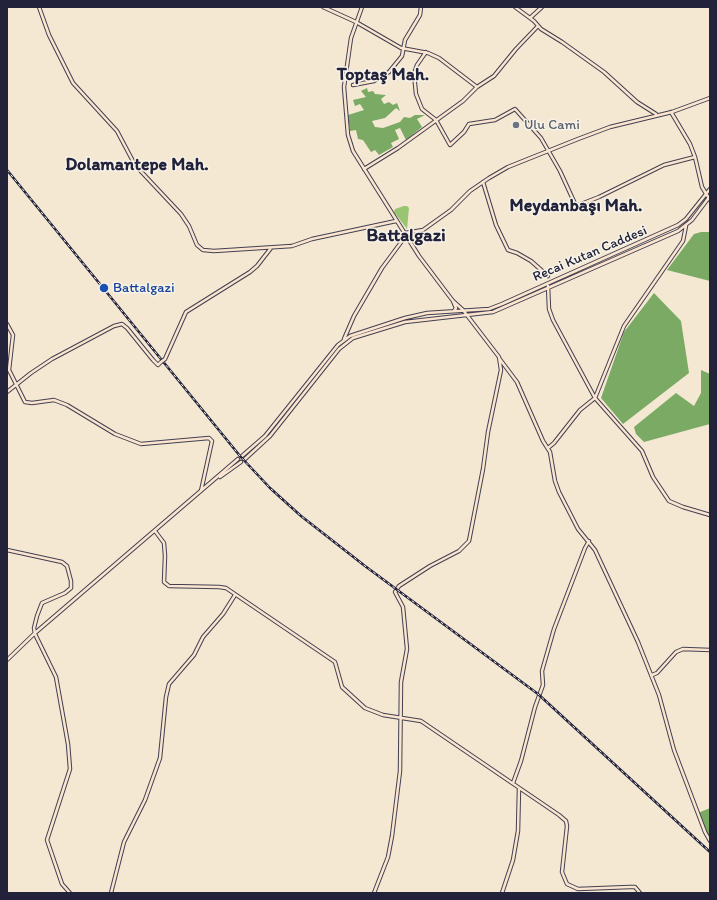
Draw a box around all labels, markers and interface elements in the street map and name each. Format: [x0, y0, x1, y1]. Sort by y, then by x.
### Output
district label: Toptaş Mah. [337, 64, 429, 86]
place label: Ulu Cami [524, 117, 580, 133]
marker: Ulu Cami [511, 120, 521, 130]
district label: Dolamantepe Mah. [65, 154, 209, 176]
district label: Meydanbaşı Mah. [510, 195, 642, 217]
street label: Recai Kutan Caddesi [530, 222, 650, 286]
district label: Battalgazi [366, 225, 446, 247]
place label: Battalgazi [113, 280, 175, 296]
marker: Battalgazi [98, 282, 110, 294]

